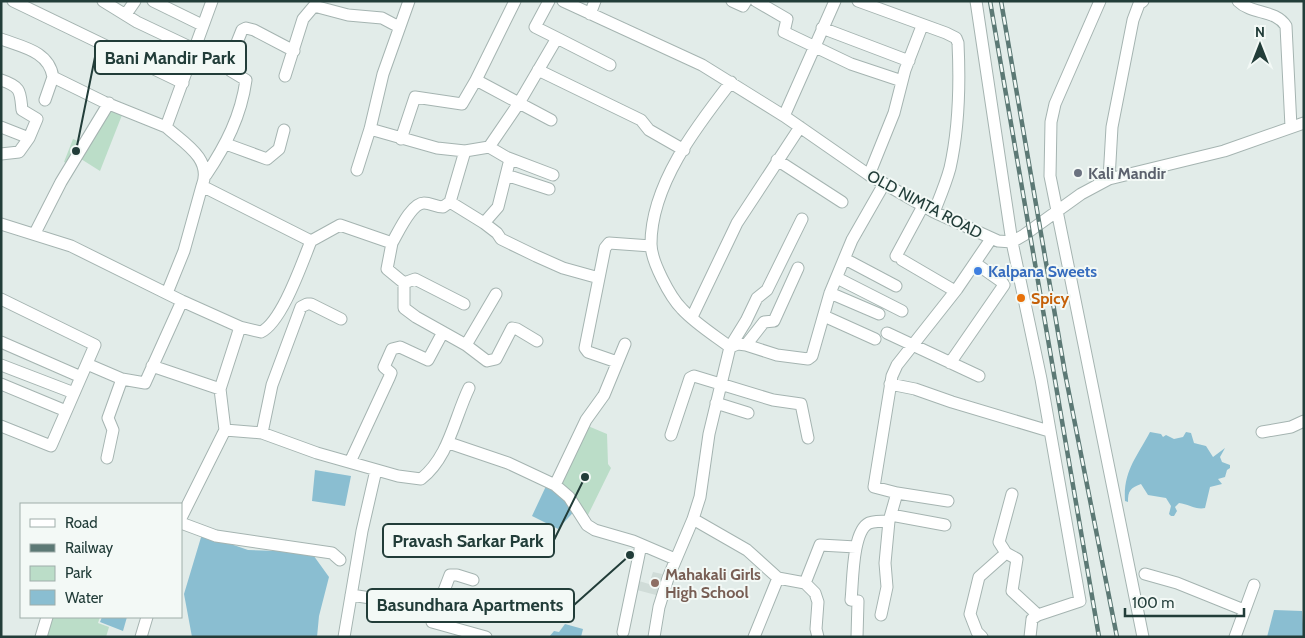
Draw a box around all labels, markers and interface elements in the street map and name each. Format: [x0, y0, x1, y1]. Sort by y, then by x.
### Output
north arrow [1235, 20, 1285, 70]
text: N [1255, 23, 1265, 41]
callout: Bani Mandir Park [95, 41, 246, 74]
text: Bani Mandir Park [104, 47, 236, 69]
place label: Kali Mandir [1088, 164, 1167, 183]
street label: OLD NIMTA ROAD [864, 166, 986, 243]
marker: Kali Mandir [1072, 167, 1084, 179]
place label: Kalpana Sweets [988, 262, 1097, 281]
marker: Kalpana Sweets [972, 265, 984, 277]
place label: Spicy [1031, 289, 1069, 308]
marker: Spicy [1015, 292, 1027, 304]
legend [20, 503, 182, 618]
text: Road [65, 514, 98, 532]
callout: Pravash Sarkar Park [383, 524, 554, 557]
text: Pravash Sarkar Park [392, 530, 544, 552]
text: Railway [65, 539, 114, 557]
text: Park [65, 564, 92, 582]
place label: Mahakali Girls High School [665, 565, 761, 602]
marker: Mahakali Girls High School [649, 577, 661, 589]
scale bar [1125, 586, 1244, 618]
text: Water [65, 589, 103, 607]
callout: Basundhara Apartments [367, 589, 574, 622]
text: Basundhara Apartments [377, 594, 564, 616]
text: 100 m [1132, 594, 1174, 612]

